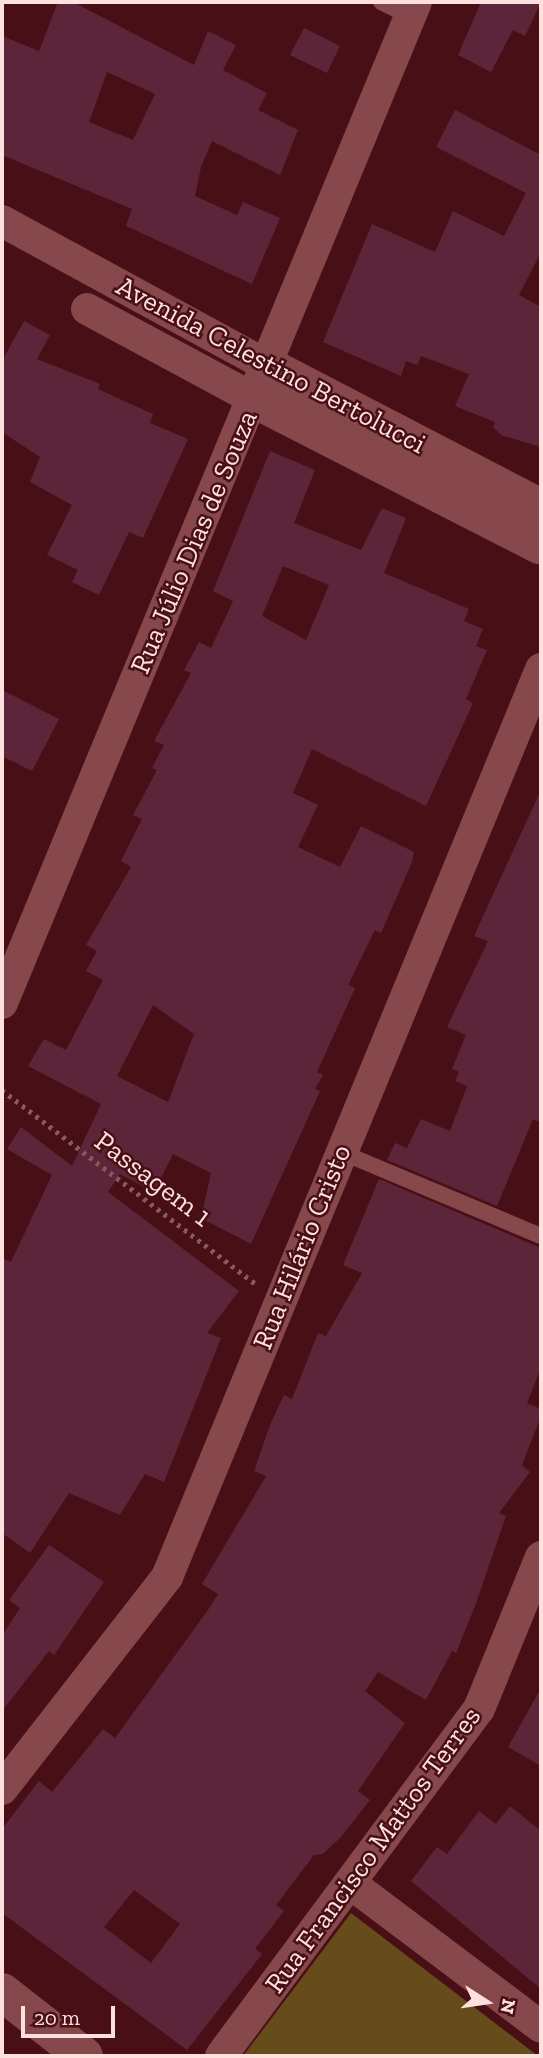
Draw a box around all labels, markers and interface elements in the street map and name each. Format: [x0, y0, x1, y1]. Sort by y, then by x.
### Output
street label: Avenida Celestino Bertolucci [111, 269, 431, 461]
street label: Rua Júlio Dias de Souza [123, 405, 265, 679]
street label: Passagem 1 [88, 1124, 218, 1234]
street label: Rua Hilário Cristo [246, 1140, 358, 1354]
street label: Rua Francisco Mattos Terres [258, 1700, 488, 2000]
north arrow [452, 1967, 522, 2037]
scale bar [24, 1992, 119, 2036]
text: N [495, 1997, 521, 2016]
text: 20 m [34, 2005, 80, 2030]

